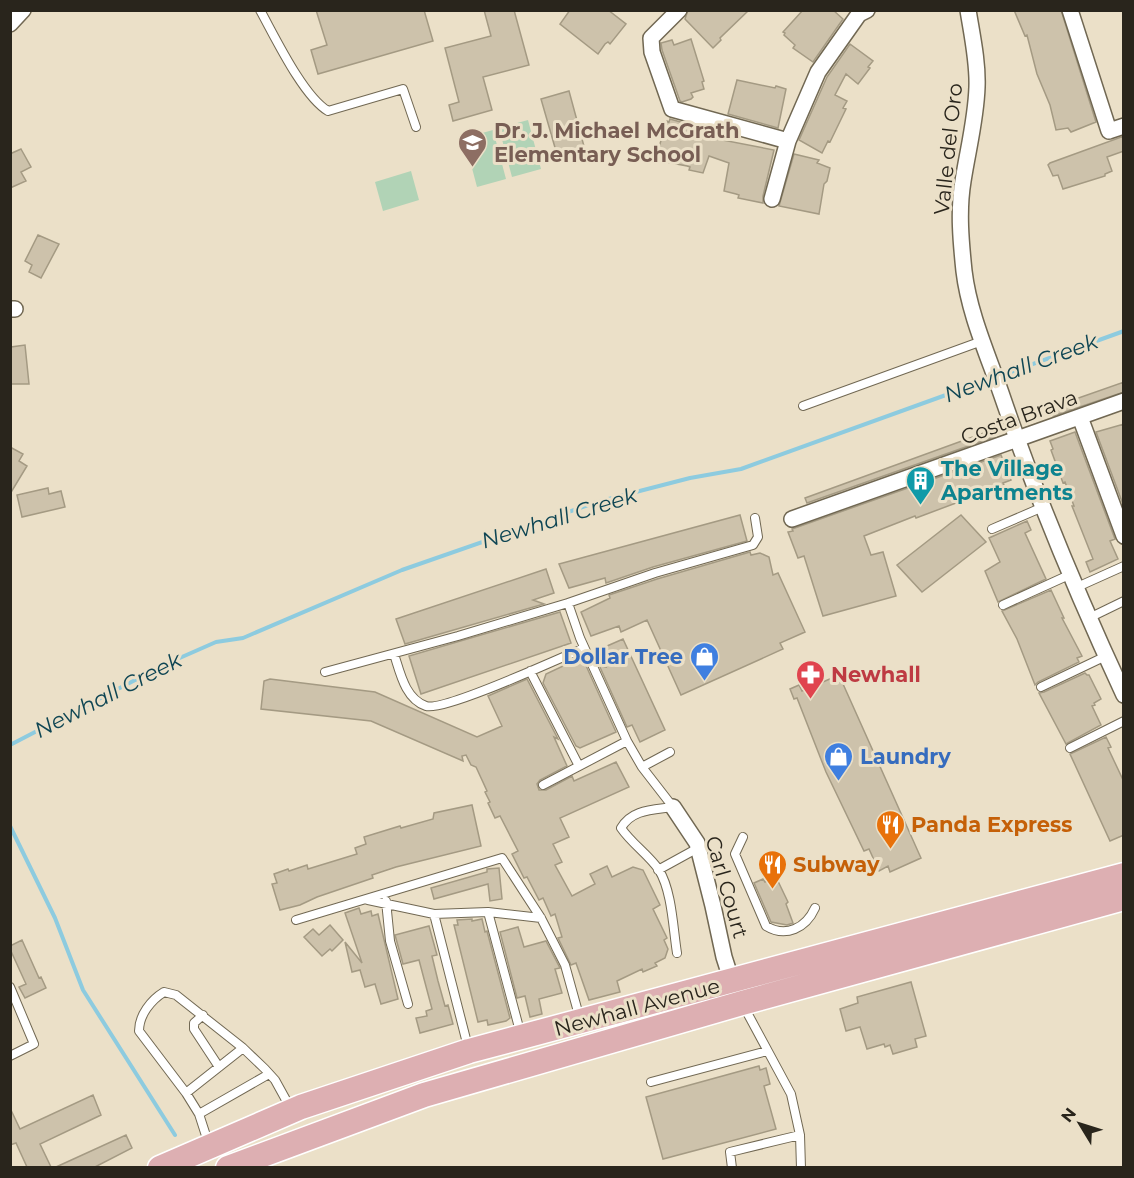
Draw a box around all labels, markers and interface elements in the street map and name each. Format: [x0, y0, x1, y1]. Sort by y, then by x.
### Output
street label: Valle del Oro [929, 82, 967, 216]
place label: Dr. J. Michael McGrath Elementary School [494, 118, 739, 167]
school or university icon: Dr. J. Michael McGrath Elementary School [457, 126, 489, 168]
water label: Newhall Creek [940, 327, 1102, 408]
street label: Costa Brava [957, 384, 1081, 450]
place label: The Village Apartments [940, 456, 1073, 505]
building icon: The Village Apartments [904, 464, 936, 506]
water label: Newhall Creek [478, 481, 641, 555]
shop icon: Dollar Tree [688, 640, 720, 682]
place label: Dollar Tree [563, 644, 683, 669]
water label: Newhall Creek [30, 646, 187, 744]
pharmacy icon: Newhall [794, 658, 826, 700]
place label: Newhall [831, 662, 921, 687]
shop icon: Laundry [823, 740, 855, 782]
place label: Laundry [860, 744, 951, 769]
restaurant icon: Panda Express [874, 808, 906, 850]
place label: Panda Express [911, 812, 1072, 837]
street label: Carl Court [700, 833, 754, 941]
restaurant icon: Subway [756, 848, 788, 890]
place label: Subway [793, 852, 880, 877]
street label: Newhall Avenue [551, 973, 723, 1041]
north arrow [1050, 1094, 1110, 1154]
text: N [1057, 1104, 1080, 1126]

